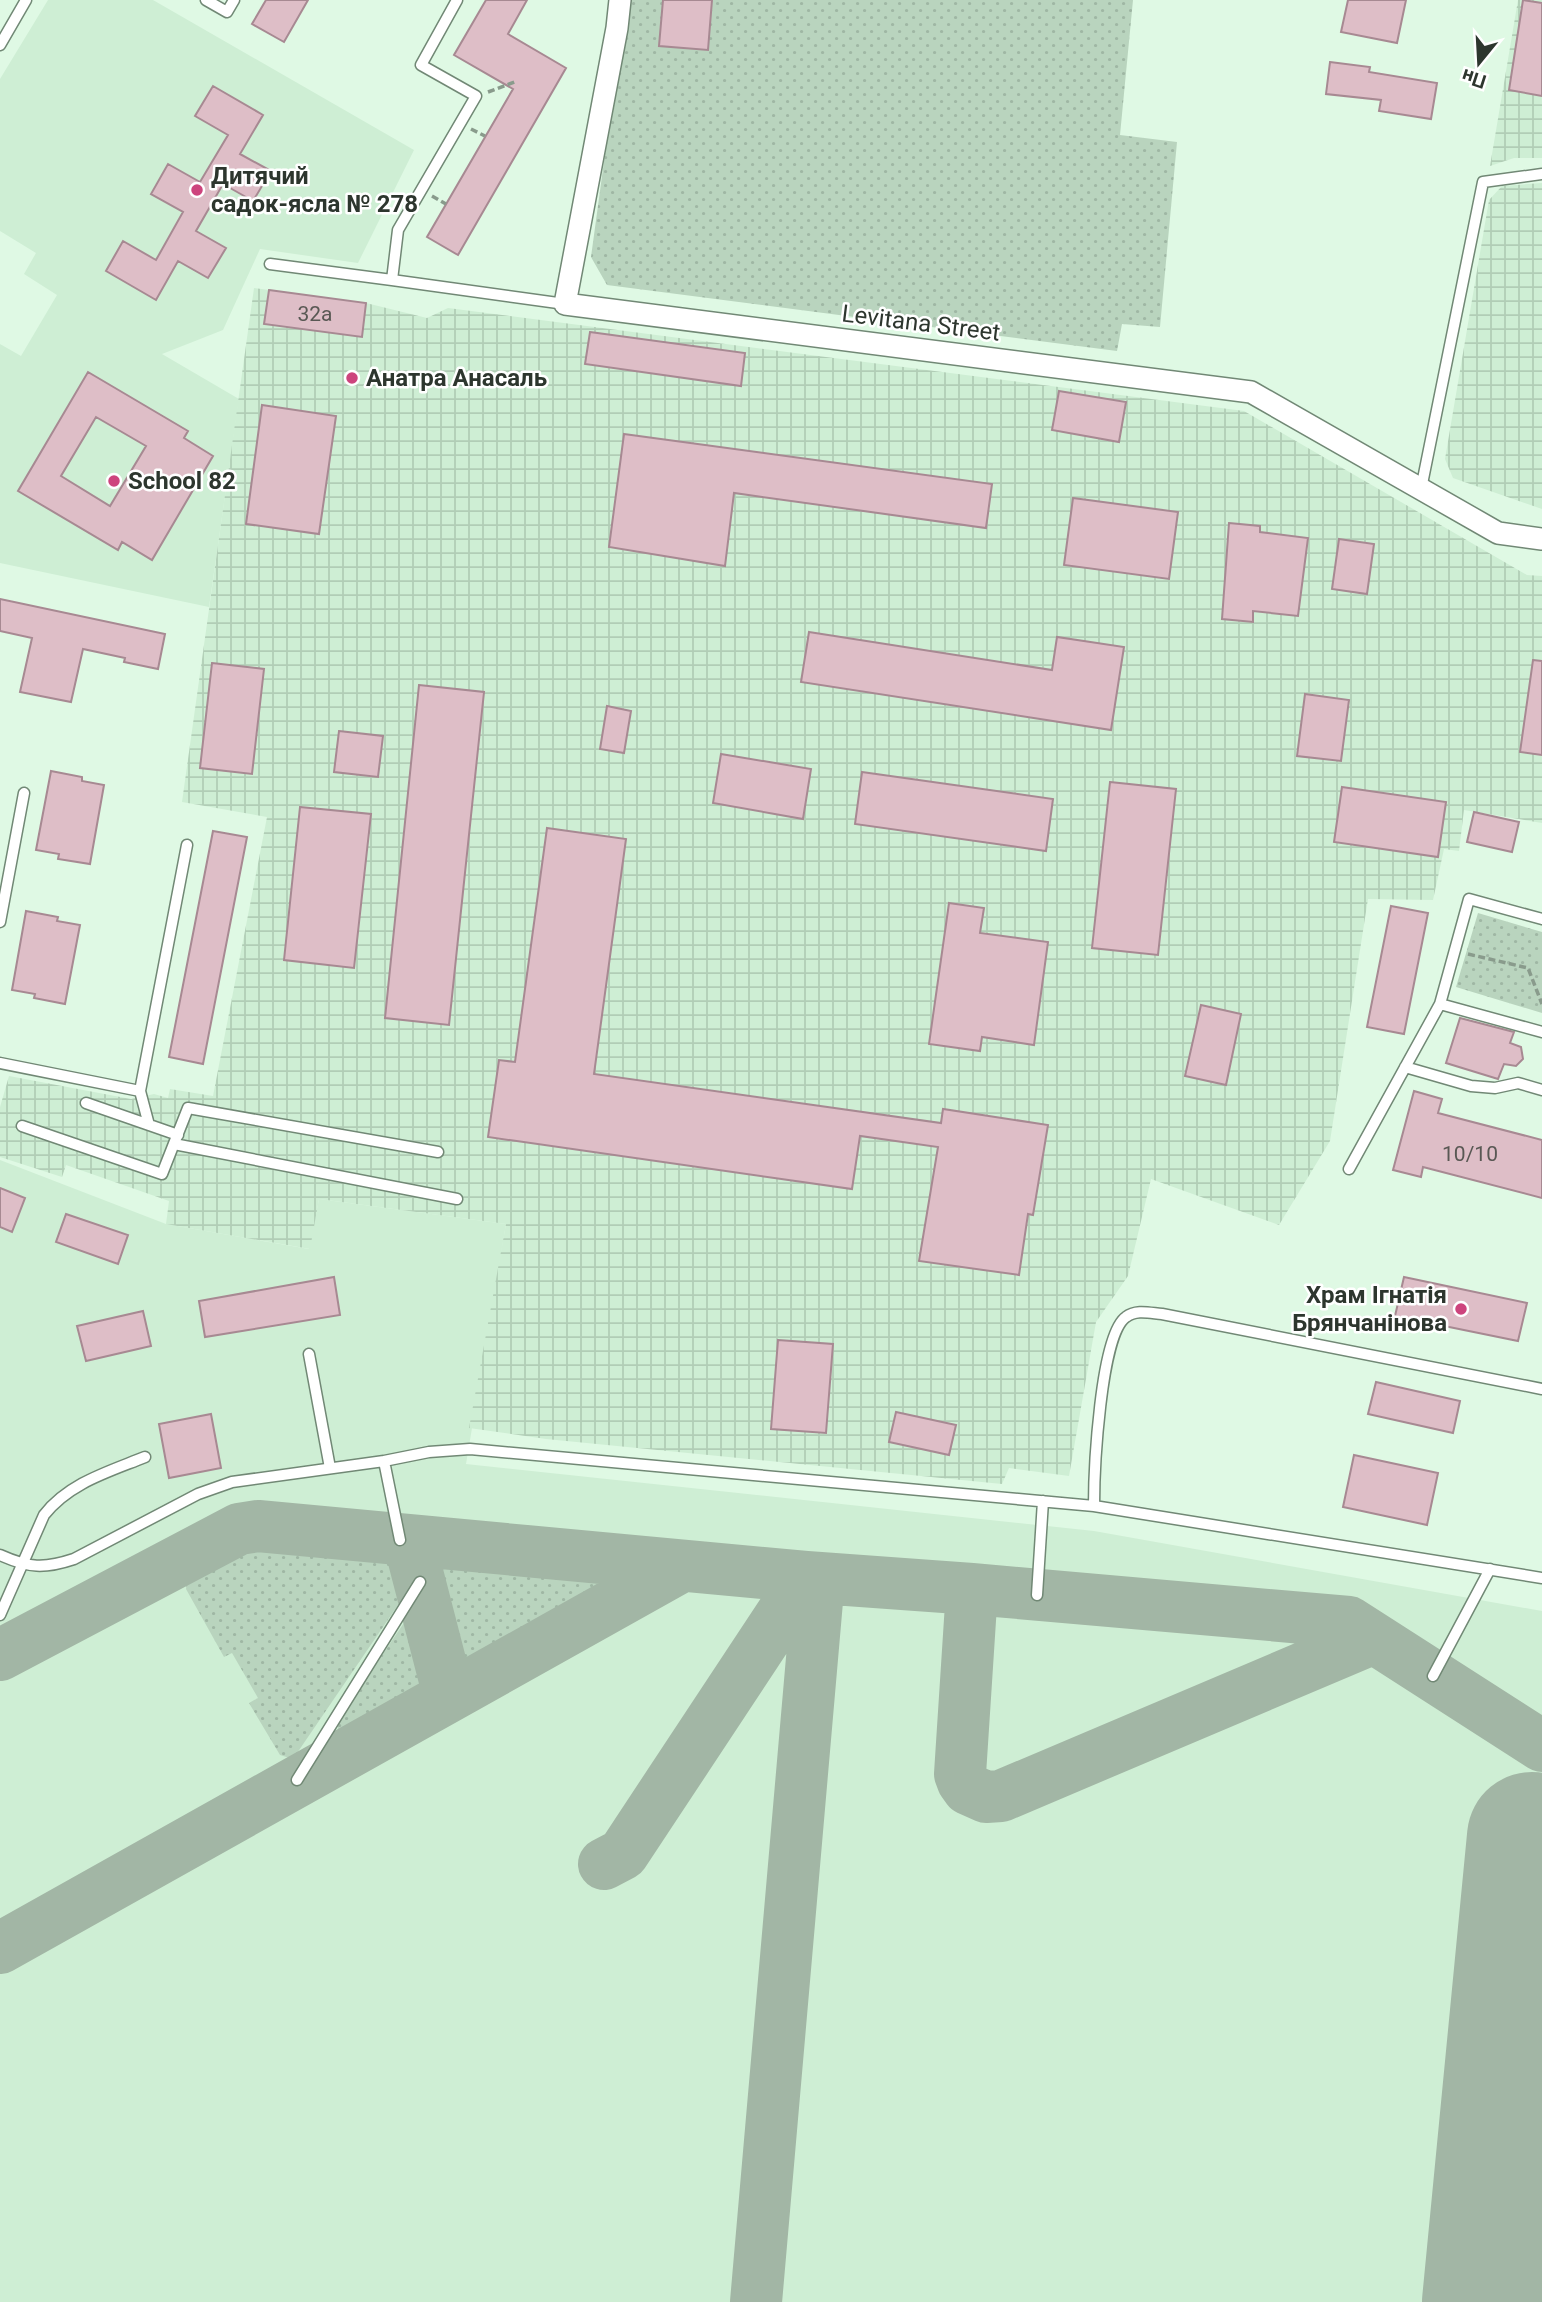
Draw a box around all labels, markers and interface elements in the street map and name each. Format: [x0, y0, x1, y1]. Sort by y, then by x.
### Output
north arrow [1444, 28, 1514, 98]
text: Пн [1459, 64, 1489, 93]
place label: Дитячий садок-ясла № 278 [211, 162, 418, 218]
marker: Дитячий садок-ясла № 278 [189, 182, 205, 198]
street label: Levitana Street [840, 299, 1002, 347]
house number: 32а [297, 302, 333, 326]
place label: Анатра Анасаль [366, 364, 547, 392]
marker: Анатра Анасаль [344, 370, 360, 386]
place label: School 82 [128, 467, 236, 495]
marker: School 82 [106, 473, 122, 489]
house number: 10/10 [1442, 1142, 1498, 1166]
place label: Храм Ігнатія Брянчанінова [1292, 1281, 1447, 1337]
marker: Храм Ігнатія Брянчанінова [1453, 1301, 1469, 1317]

